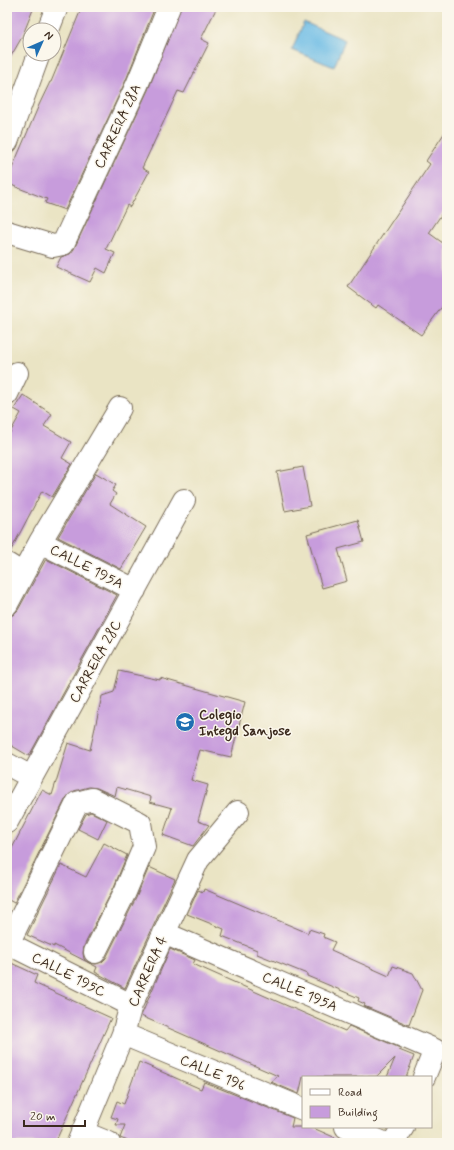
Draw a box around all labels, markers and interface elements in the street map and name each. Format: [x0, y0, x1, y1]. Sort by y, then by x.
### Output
north arrow [22, 22, 62, 62]
text: N [41, 28, 56, 43]
street label: CARRERA 28A [90, 81, 145, 172]
street label: CALLE 195A [47, 541, 126, 593]
street label: CARRERA 28C [66, 617, 126, 706]
place label: Colegio Integd Sanjose [199, 706, 291, 742]
school or university icon: Colegio Integd Sanjose [174, 711, 196, 733]
street label: CARRERA 4 [124, 933, 172, 1010]
street label: CALLE 195C [28, 949, 109, 1001]
street label: CALLE 195A [259, 968, 340, 1016]
street label: CALLE 196 [177, 1051, 248, 1095]
legend [302, 1076, 432, 1128]
text: Road [338, 1085, 362, 1101]
scale bar [24, 1102, 85, 1128]
text: Building [338, 1105, 378, 1122]
text: 20 m [30, 1109, 56, 1125]

